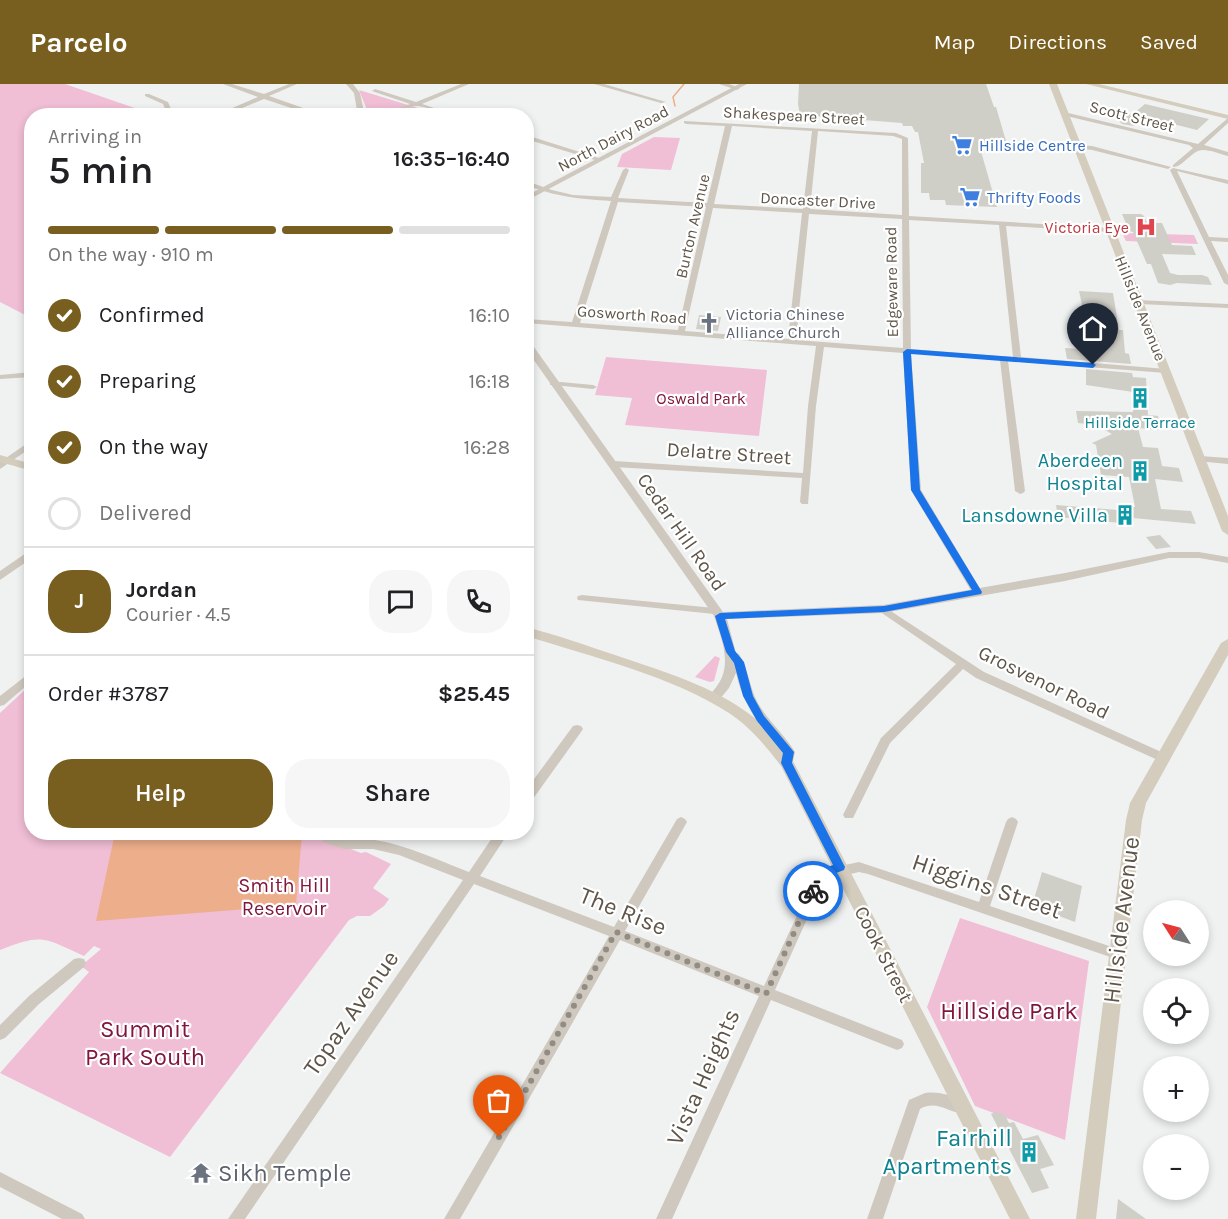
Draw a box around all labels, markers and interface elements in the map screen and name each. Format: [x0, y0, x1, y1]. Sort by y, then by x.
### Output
text: Parcelo [30, 26, 128, 59]
text: Map [934, 30, 975, 54]
text: Directions [1008, 30, 1107, 54]
text: Saved [1140, 30, 1198, 54]
street label: Scott Street [1088, 97, 1176, 136]
street label: North Dairy Road [554, 101, 672, 176]
street label: Shakespeare Street [723, 102, 865, 129]
text: Arriving in [48, 125, 142, 148]
supermarket icon: Hillside Centre [950, 133, 974, 157]
place label: Hillside Centre [979, 136, 1086, 155]
text: 16:35–16:40 [393, 146, 510, 172]
text: 5 min [48, 147, 154, 193]
street label: Burton Avenue [671, 172, 714, 280]
supermarket icon: Thrifty Foods [958, 185, 982, 209]
street label: Doncaster Drive [760, 188, 876, 213]
place label: Thrifty Foods [987, 188, 1081, 207]
hospital icon: Victoria Eye [1134, 215, 1158, 239]
place label: Victoria Eye [1044, 218, 1129, 237]
street label: Edgeware Road [881, 226, 902, 338]
text: On the way · 910 m [48, 243, 214, 266]
street label: Hillside Avenue [1111, 253, 1170, 364]
icon: check [48, 299, 81, 332]
street label: Gosworth Road [576, 301, 687, 328]
text: Confirmed [99, 302, 205, 328]
pin [1067, 303, 1118, 365]
text: 16:10 [469, 304, 510, 327]
place label: Victoria Chinese Alliance Church [726, 305, 845, 342]
church icon: Victoria Chinese Alliance Church [697, 311, 721, 335]
icon: home [1076, 312, 1109, 345]
icon: check [48, 365, 81, 398]
text: Preparing [99, 368, 196, 394]
text: 16:18 [468, 370, 510, 393]
building icon: Hillside Terrace [1128, 386, 1152, 410]
park label: Oswald Park [656, 389, 746, 408]
place label: Hillside Terrace [1085, 413, 1195, 432]
icon: check [48, 431, 81, 464]
text: On the way [99, 434, 208, 460]
text: 16:28 [463, 436, 510, 459]
street label: Delatre Street [666, 438, 792, 469]
place label: Aberdeen Hospital [1038, 449, 1123, 495]
building icon: Aberdeen Hospital [1128, 459, 1152, 483]
street label: Cedar Hill Road [632, 469, 731, 596]
text: Delivered [99, 500, 192, 526]
building icon: Lansdowne Villa [1113, 503, 1137, 527]
place label: Lansdowne Villa [961, 504, 1108, 527]
button: chat [369, 570, 432, 633]
button: phone [447, 570, 510, 633]
text: Jordan [126, 577, 197, 603]
text: J [75, 588, 84, 614]
text: Courier · 4.5 [126, 603, 231, 626]
street label: Grosvenor Road [975, 641, 1113, 724]
text: Order #3787 [48, 681, 169, 707]
text: $25.45 [438, 681, 510, 707]
button: Help [48, 759, 273, 828]
button: Share [285, 759, 510, 828]
street label: Hillside Avenue [1097, 835, 1145, 1005]
street label: Higgins Street [909, 847, 1065, 925]
courier [783, 861, 843, 921]
park label: Smith Hill Reservoir [238, 874, 330, 920]
icon: bike [797, 875, 830, 908]
street label: The Rise [575, 881, 671, 941]
north arrow [1143, 900, 1209, 966]
map controls [1143, 900, 1209, 1200]
street label: Cook Street [849, 902, 918, 1007]
street label: Topaz Avenue [298, 945, 404, 1081]
button: locate [1143, 978, 1209, 1044]
park label: Hillside Park [940, 997, 1078, 1025]
street label: Vista Heights [660, 1004, 746, 1150]
park label: Summit Park South [85, 1015, 205, 1071]
button: + [1143, 1056, 1209, 1122]
pin [473, 1075, 524, 1137]
icon: bag [482, 1084, 515, 1117]
place label: Fairhill Apartments [882, 1124, 1012, 1180]
button: − [1143, 1134, 1209, 1200]
building icon: Fairhill Apartments [1017, 1140, 1041, 1164]
place label: Sikh Temple [218, 1159, 351, 1187]
temple icon: Sikh Temple [189, 1161, 213, 1185]

